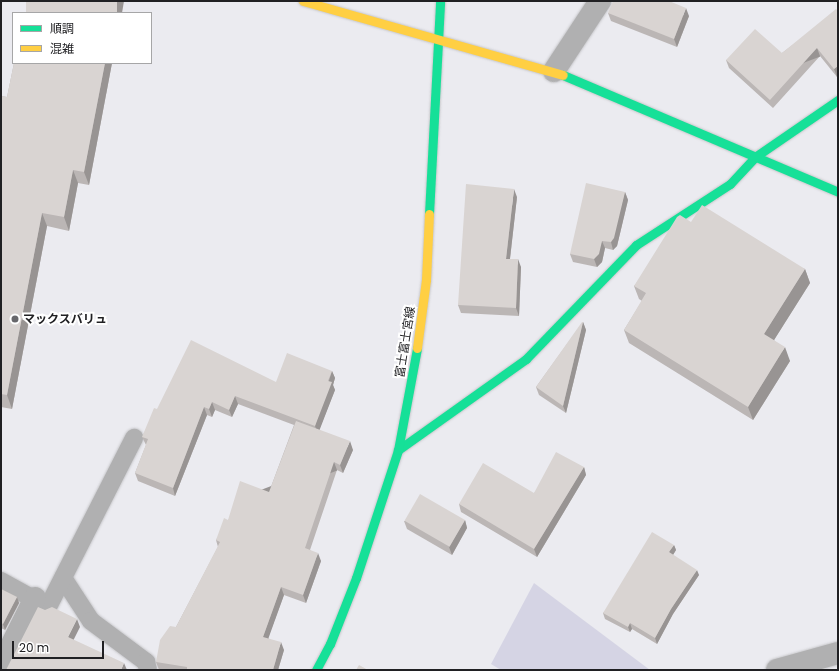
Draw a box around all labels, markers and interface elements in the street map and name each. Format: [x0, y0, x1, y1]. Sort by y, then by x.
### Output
legend [12, 12, 152, 64]
text: 順調 [50, 20, 74, 37]
text: 混雑 [50, 40, 74, 57]
street label: 富士富士宮線 [392, 305, 418, 379]
place label: マックスバリュ [23, 312, 107, 326]
marker: マックスバリュ [10, 314, 20, 324]
scale bar [14, 633, 106, 659]
text: 20 m [19, 639, 49, 656]

